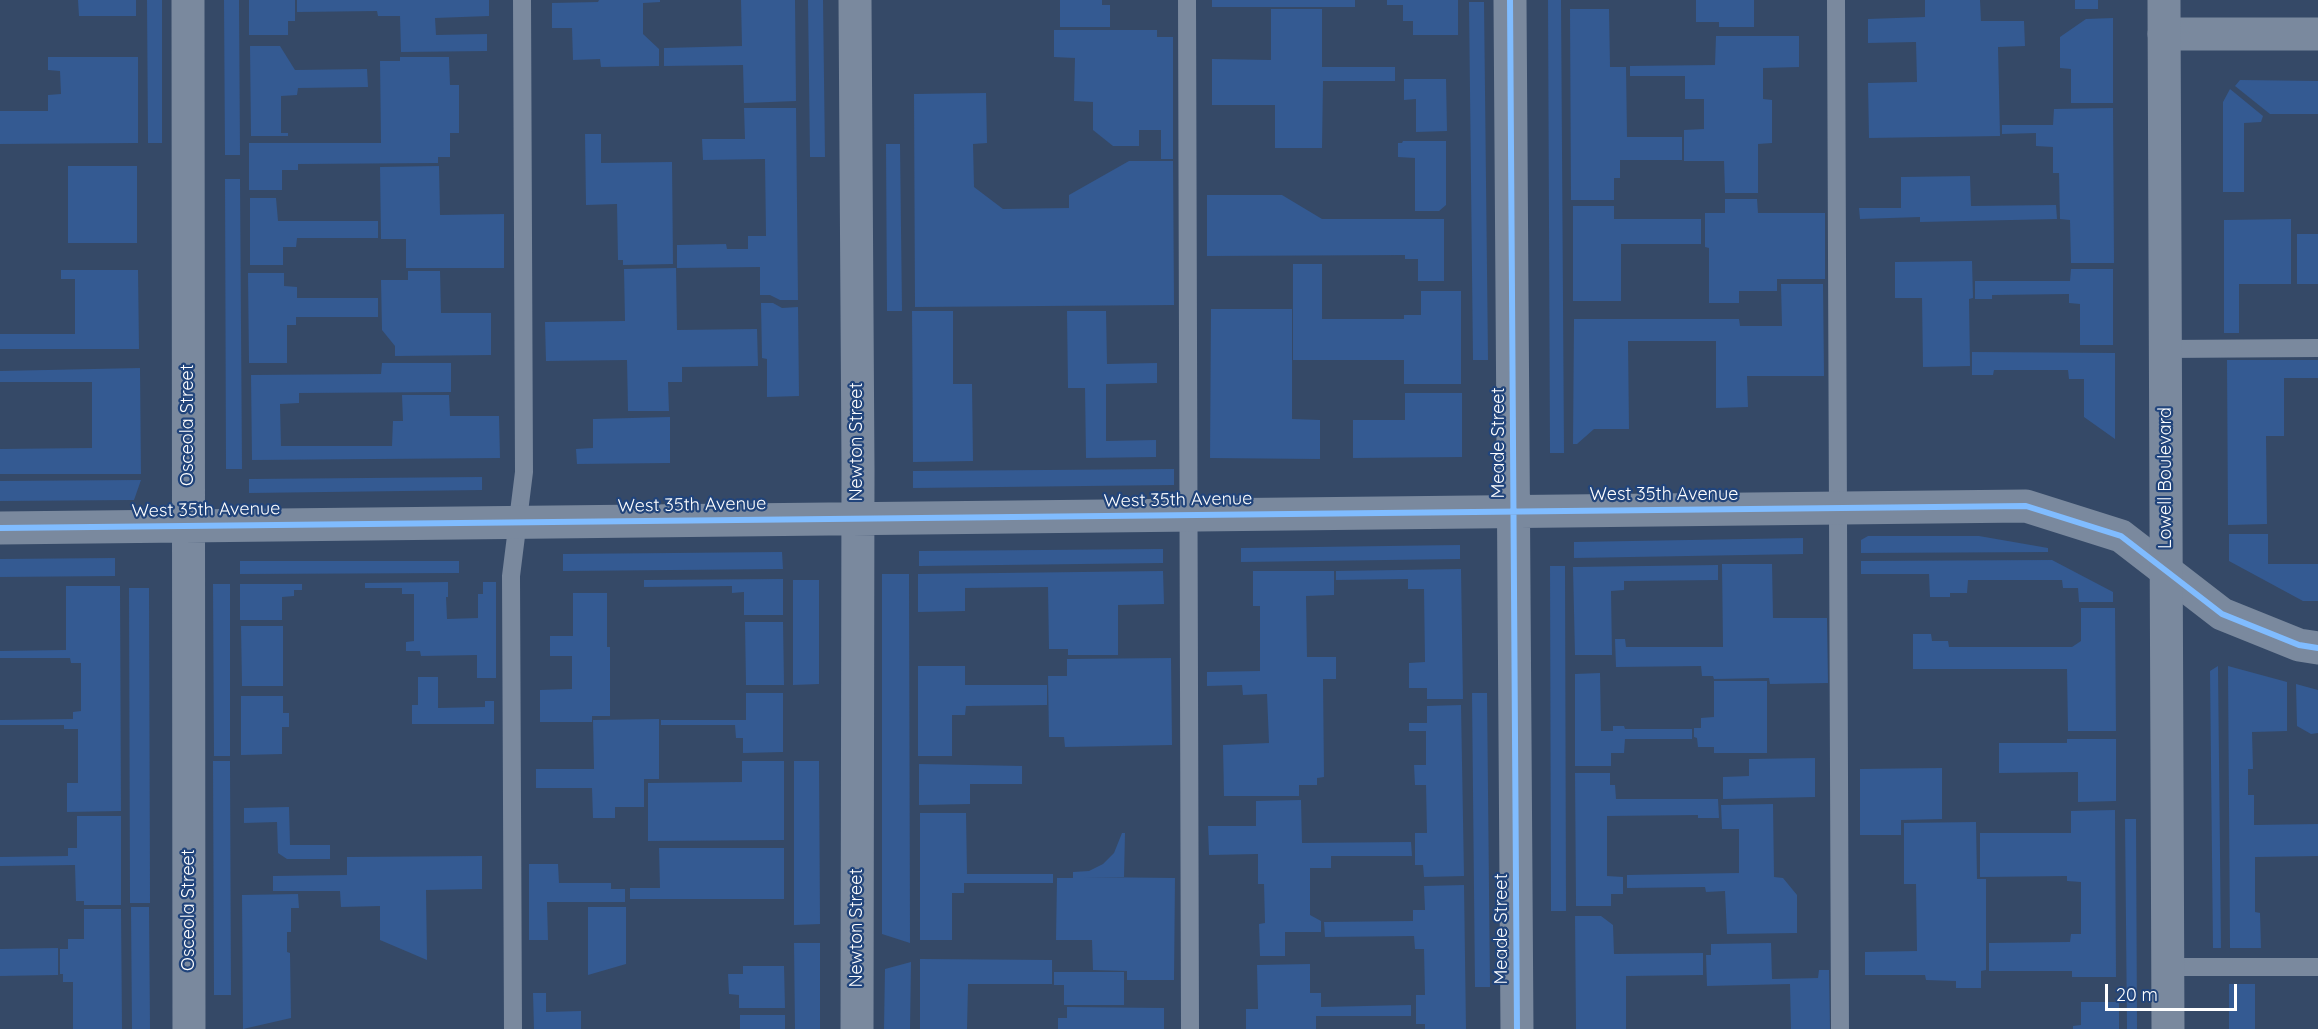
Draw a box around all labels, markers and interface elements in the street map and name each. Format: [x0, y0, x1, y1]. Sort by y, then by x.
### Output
street label: Osceola Street [177, 364, 199, 486]
street label: Newton Street [846, 382, 868, 502]
street label: Meade Street [1488, 387, 1510, 499]
street label: Lowell Boulevard [2155, 407, 2177, 549]
street label: West 35th Avenue [1590, 484, 1738, 506]
street label: West 35th Avenue [1103, 488, 1253, 512]
street label: West 35th Avenue [617, 493, 767, 517]
street label: West 35th Avenue [131, 498, 281, 522]
street label: Osceola Street [178, 849, 200, 971]
street label: Newton Street [846, 868, 868, 988]
street label: Meade Street [1491, 873, 1513, 985]
scale bar [2108, 972, 2240, 1010]
text: 20 m [2116, 983, 2158, 1006]

